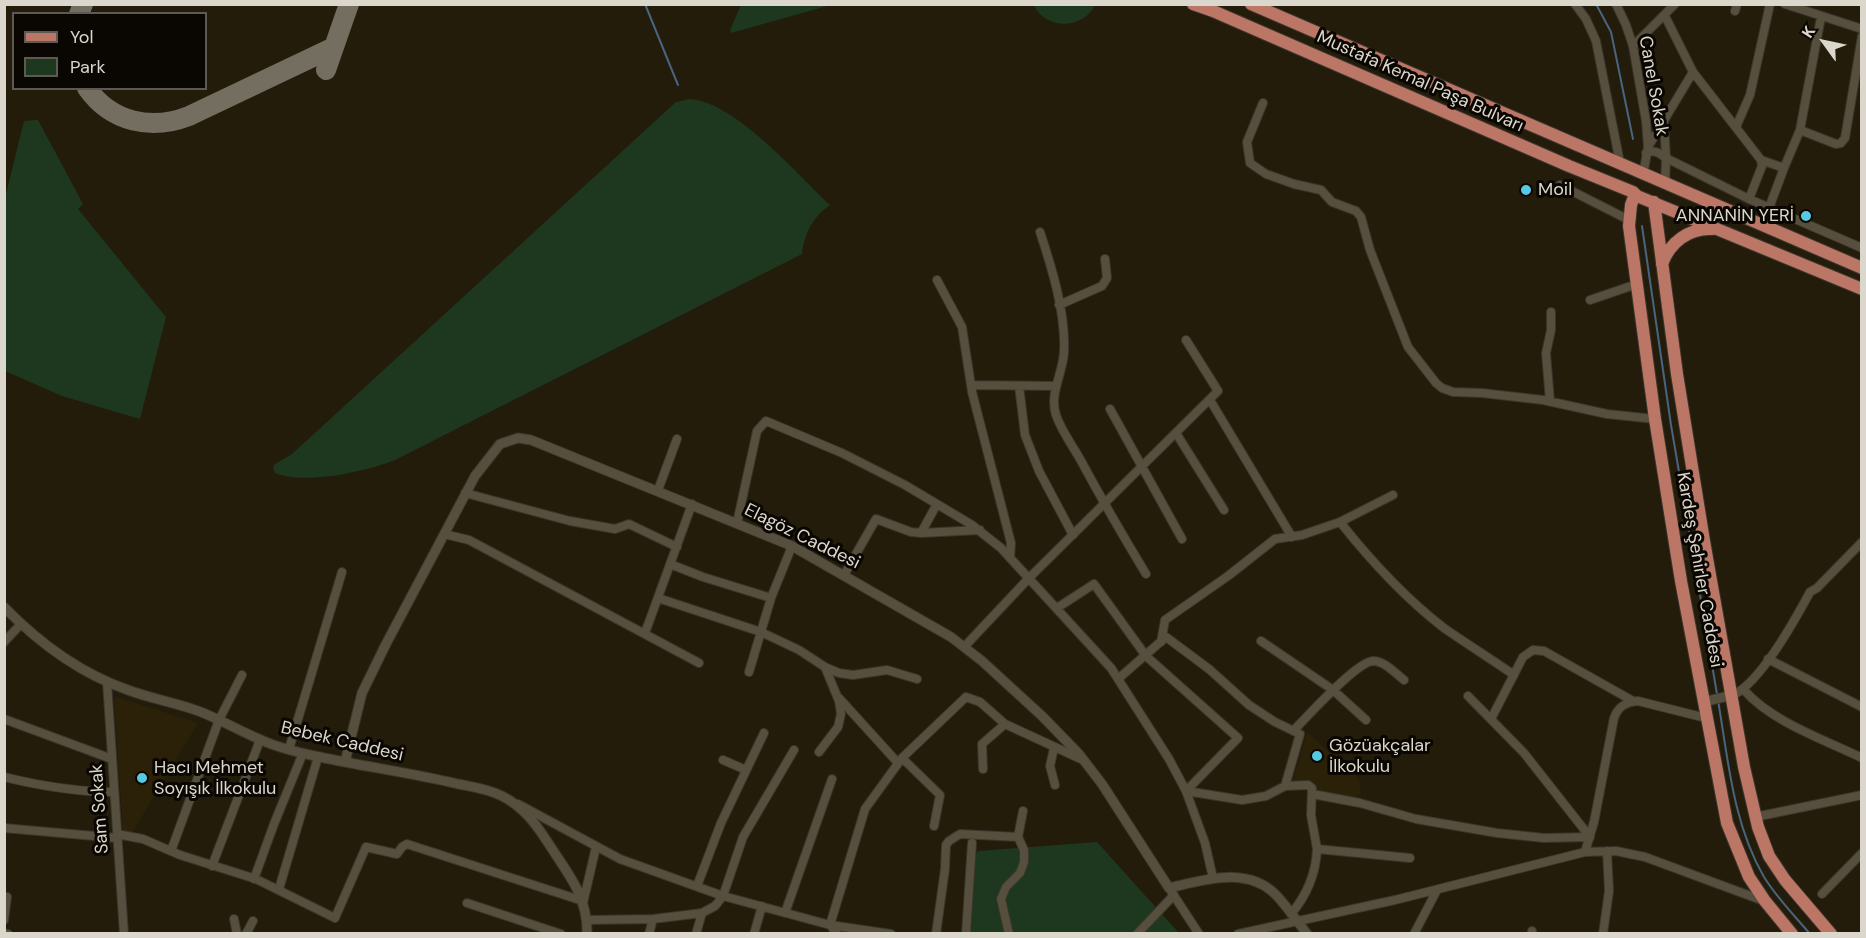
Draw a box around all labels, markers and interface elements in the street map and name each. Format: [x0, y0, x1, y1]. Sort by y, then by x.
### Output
legend [12, 12, 207, 90]
north arrow [1794, 12, 1854, 72]
text: K [1797, 22, 1820, 42]
text: Yol [70, 25, 94, 49]
street label: Mustafa Kemal Paşa Bulvarı [1313, 27, 1527, 137]
street label: Canel Sokak [1634, 34, 1672, 138]
text: Park [70, 55, 106, 79]
place label: Moil [1538, 179, 1572, 201]
marker: Moil [1519, 183, 1533, 197]
place label: ANNANİN YERİ [1676, 205, 1794, 227]
marker: ANNANİN YERİ [1799, 209, 1813, 223]
street label: Kardeş Şehirler Caddesi [1671, 471, 1727, 669]
street label: Elagöz Caddesi [741, 500, 863, 574]
street label: Bebek Caddesi [279, 717, 405, 767]
place label: Gözüakçalar İlkokulu [1329, 735, 1431, 777]
marker: Gözüakçalar İlkokulu [1310, 749, 1324, 763]
place label: Hacı Mehmet Soyışık İlkokulu [154, 757, 276, 800]
street label: Sam Sokak [86, 763, 114, 855]
marker: Hacı Mehmet Soyışık İlkokulu [135, 771, 149, 785]

